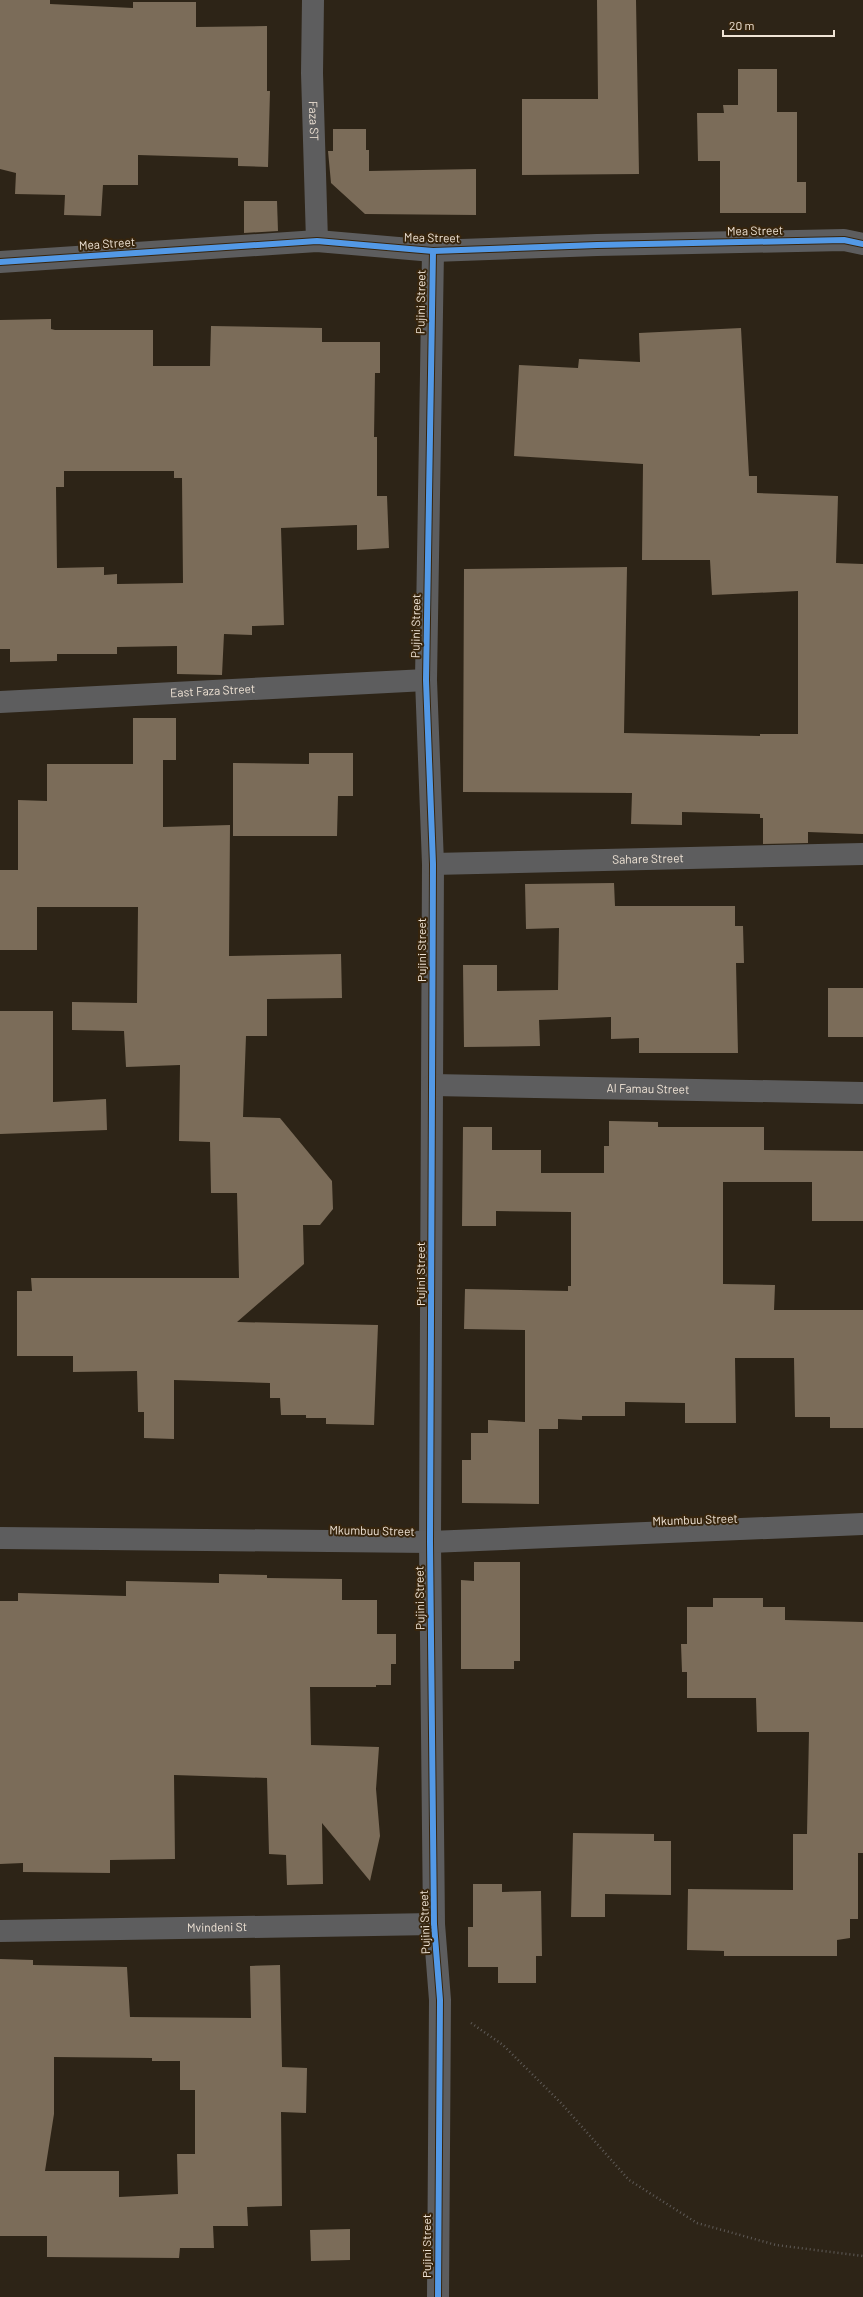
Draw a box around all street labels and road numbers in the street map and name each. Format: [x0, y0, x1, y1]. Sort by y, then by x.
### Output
street label: Faza ST [307, 101, 322, 141]
street label: Mea Street [727, 223, 783, 237]
street label: Mea Street [404, 230, 460, 244]
street label: Mea Street [78, 234, 135, 252]
street label: Pujini Street [412, 270, 428, 334]
street label: Pujini Street [407, 594, 423, 658]
street label: East Faza Street [170, 681, 256, 699]
street label: Sahare Street [612, 850, 684, 866]
street label: Pujini Street [414, 918, 428, 982]
street label: Al Famau Street [606, 1080, 689, 1096]
street label: Pujini Street [413, 1242, 427, 1306]
street label: Mkumbuu Street [652, 1511, 738, 1527]
street label: Mkumbuu Street [329, 1522, 415, 1538]
street label: Pujini Street [411, 1566, 427, 1630]
street label: Pujini Street [416, 1890, 432, 1954]
street label: Mvindeni St [187, 1919, 247, 1934]
street label: Pujini Street [419, 2214, 433, 2278]

